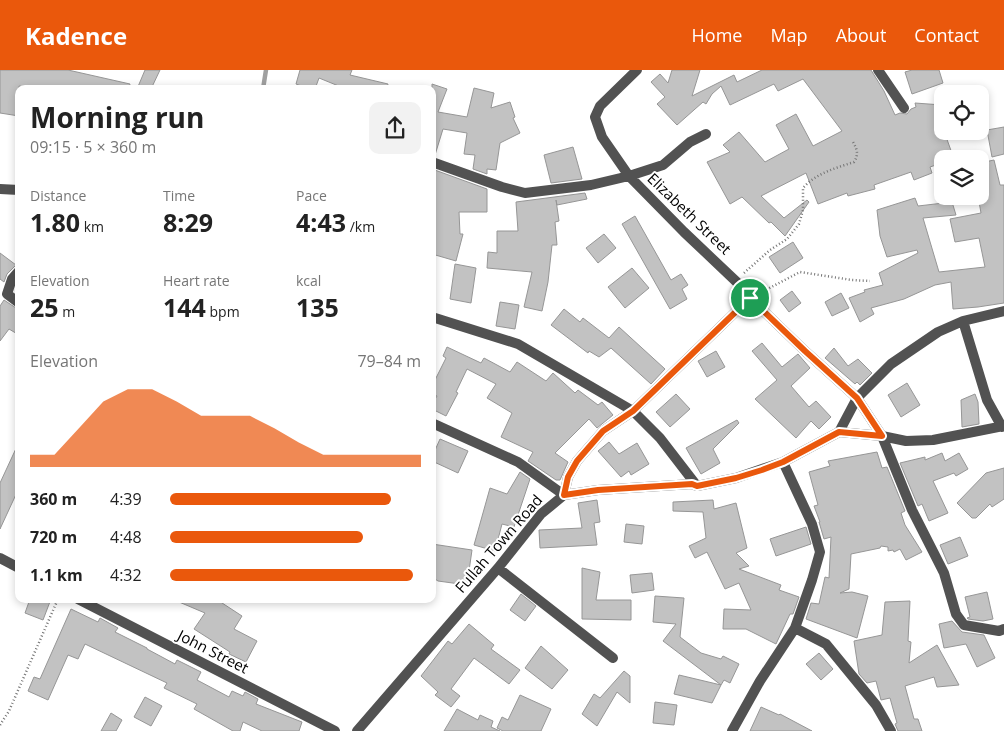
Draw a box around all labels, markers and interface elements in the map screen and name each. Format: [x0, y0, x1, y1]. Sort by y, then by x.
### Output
text: Kadence [25, 19, 127, 52]
text: Home [692, 23, 742, 47]
text: Map [770, 23, 808, 47]
text: About [836, 23, 886, 47]
text: Contact [914, 23, 979, 47]
map controls [934, 85, 989, 205]
button: locate [934, 85, 989, 140]
text: Morning run [30, 98, 204, 136]
button: share [369, 102, 421, 154]
text: 09:15 · 5 × 360 m [30, 136, 156, 158]
button: layers [934, 150, 989, 205]
street label: Elizabeth Street [643, 168, 736, 258]
text: Distance [30, 186, 86, 205]
text: Time [163, 186, 195, 205]
text: Pace [296, 186, 327, 205]
text: 1.80 [30, 205, 80, 239]
text: 8:29 [163, 205, 213, 239]
text: 4:43 [296, 205, 346, 239]
text: km [80, 217, 104, 236]
text: /km [346, 217, 375, 236]
text: Elevation [30, 271, 89, 290]
text: Heart rate [163, 271, 230, 290]
text: kcal [296, 271, 321, 290]
pin [729, 277, 771, 319]
icon: arrive [736, 284, 764, 312]
text: 25 [30, 290, 59, 324]
text: 144 [163, 290, 206, 324]
text: 135 [296, 290, 339, 324]
text: m [59, 302, 75, 321]
text: bpm [206, 302, 240, 321]
text: Elevation [30, 350, 98, 372]
text: 79–84 m [357, 350, 421, 372]
text: 360 m [30, 488, 77, 510]
text: 4:39 [110, 488, 142, 510]
street label: Fullah Town Road [450, 490, 546, 597]
text: 720 m [30, 526, 77, 548]
text: 4:48 [110, 526, 142, 548]
text: 1.1 km [30, 564, 83, 586]
text: 4:32 [110, 564, 142, 586]
street label: John Street [173, 624, 252, 678]

